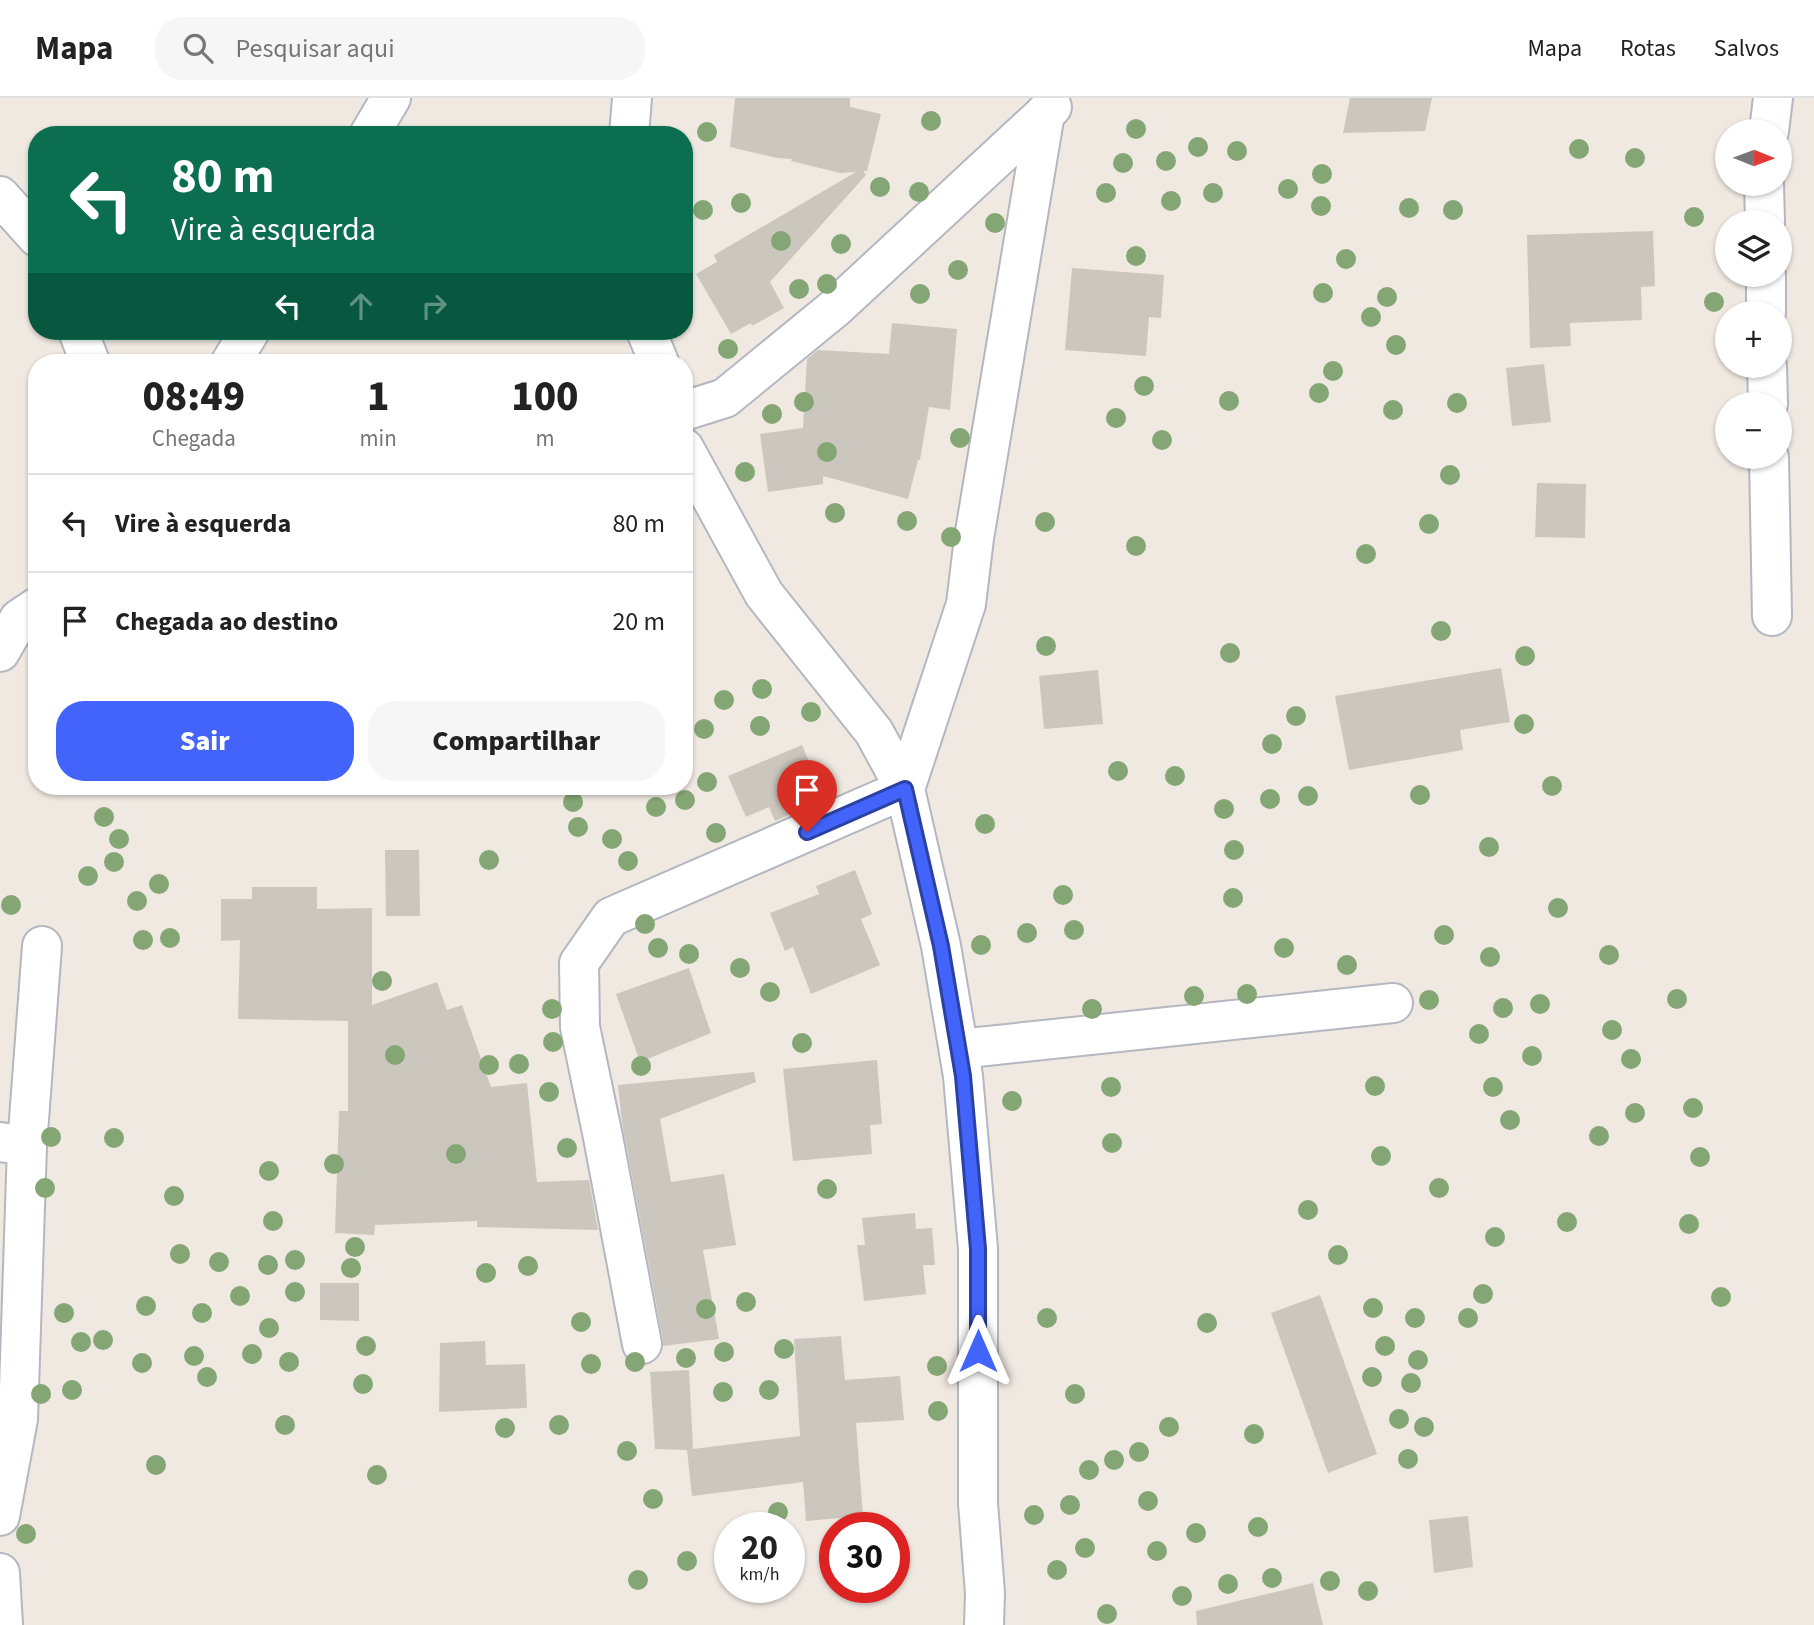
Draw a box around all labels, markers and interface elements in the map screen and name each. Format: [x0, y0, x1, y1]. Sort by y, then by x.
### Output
search box [155, 17, 645, 80]
text: Mapa [35, 25, 113, 72]
icon: search [179, 29, 217, 67]
text: Pesquisar aqui [235, 30, 395, 67]
text: Mapa [1527, 31, 1582, 66]
text: Rotas [1620, 31, 1676, 66]
text: Salvos [1714, 31, 1779, 66]
north arrow [1715, 119, 1792, 196]
map controls [1715, 119, 1792, 469]
text: 80 m [171, 142, 275, 212]
icon: left [56, 154, 147, 245]
text: Vire à esquerda [171, 207, 376, 253]
button: layers [1715, 210, 1792, 287]
icon: left [269, 287, 307, 325]
icon: ahead [342, 287, 380, 325]
icon: right [415, 287, 453, 325]
button: + [1715, 301, 1792, 378]
text: 08:49 [142, 367, 245, 427]
text: 1 [367, 367, 389, 427]
text: 100 [511, 367, 579, 427]
button: − [1715, 392, 1792, 469]
text: Chegada [152, 422, 236, 455]
text: min [360, 422, 397, 455]
text: m [535, 422, 554, 455]
icon: left [56, 504, 94, 542]
text: Vire à esquerda [115, 505, 291, 542]
text: 80 m [612, 505, 665, 542]
icon: arrive [56, 602, 94, 640]
text: Chegada ao destino [115, 603, 338, 640]
text: 20 m [612, 603, 665, 640]
button: Sair [56, 701, 354, 781]
button: Compartilhar [368, 701, 665, 781]
pin [777, 760, 837, 832]
icon: arrive [788, 771, 826, 809]
position arrow [941, 1314, 1015, 1388]
speed limit sign: 30 [819, 1512, 910, 1603]
text: 20 [741, 1523, 778, 1573]
text: km/h [740, 1562, 779, 1587]

